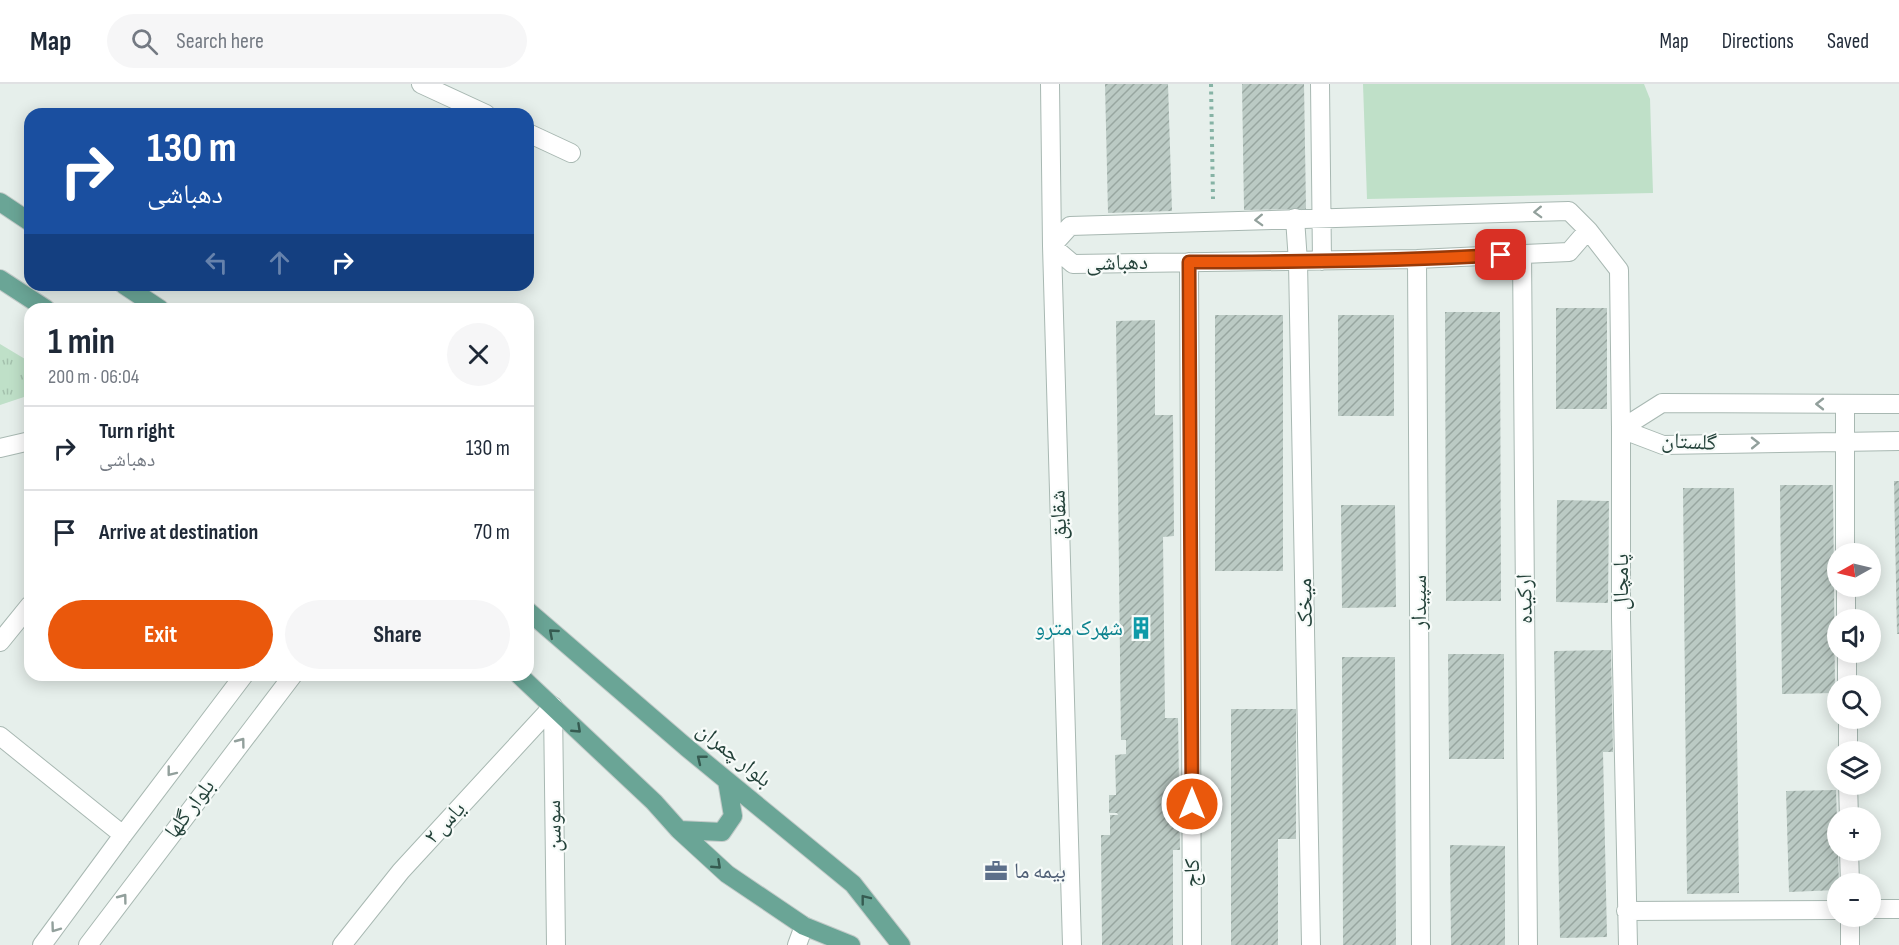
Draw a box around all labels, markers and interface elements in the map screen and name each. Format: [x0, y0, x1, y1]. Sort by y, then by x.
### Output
search box [107, 14, 527, 68]
text: Map [30, 25, 71, 58]
icon: search [128, 25, 161, 58]
text: Search here [176, 28, 264, 55]
text: Map [1659, 29, 1689, 54]
text: Directions [1722, 29, 1794, 54]
text: Saved [1827, 29, 1869, 54]
text: 130 m [147, 123, 237, 174]
icon: right [48, 132, 126, 210]
text: دهباشی [147, 179, 223, 211]
one-way arrow [1533, 205, 1542, 218]
one-way arrow [1254, 213, 1263, 226]
pin [1475, 229, 1526, 280]
icon: arrive [1484, 238, 1517, 271]
icon: left [200, 246, 233, 279]
icon: ahead [263, 246, 296, 279]
icon: right [326, 246, 359, 279]
street label: دهباشی [1086, 249, 1148, 277]
text: 1 min [48, 321, 115, 364]
button: close [447, 323, 510, 386]
text: 200 m · 06:04 [48, 365, 139, 389]
one-way arrow [1815, 398, 1824, 410]
text: Turn right [99, 418, 175, 445]
street label: گلستان [1661, 427, 1717, 457]
icon: right [48, 432, 81, 465]
text: 130 m [466, 435, 510, 462]
one-way arrow [1750, 437, 1759, 449]
text: دهباشی [99, 448, 155, 472]
street label: شقایق [1045, 489, 1073, 541]
icon: arrive [48, 516, 81, 549]
text: Arrive at destination [99, 519, 258, 546]
text: 70 m [474, 519, 510, 546]
north arrow [1827, 543, 1881, 597]
map controls [1827, 543, 1881, 927]
street label: پامچال [1608, 554, 1635, 610]
street label: ارکیده [1511, 574, 1539, 624]
street label: سپیدار [1406, 575, 1433, 630]
street label: میخک [1291, 578, 1319, 628]
button: Exit [48, 600, 273, 669]
button: Share [285, 600, 510, 669]
button: sound [1827, 609, 1881, 663]
place label: شهرک مترو [1035, 615, 1123, 642]
building icon: شهرک مترو [1128, 615, 1154, 641]
one-way arrow [548, 629, 559, 640]
button: search [1827, 675, 1881, 729]
street label: بلوار چمران [691, 716, 777, 794]
one-way arrow [569, 722, 580, 733]
one-way arrow [233, 738, 244, 749]
button: layers [1827, 741, 1881, 795]
one-way arrow [697, 755, 708, 766]
one-way arrow [168, 765, 179, 776]
position arrow [1160, 772, 1224, 836]
street label: بلوار گلها [159, 774, 221, 844]
street label: یاس ۲ [418, 796, 472, 850]
street label: سوسن [540, 800, 568, 852]
button: + [1827, 807, 1881, 861]
one-way arrow [710, 858, 720, 869]
office icon: بیمه ما [983, 858, 1009, 884]
place label: بیمه ما [1014, 858, 1066, 885]
street label: کاج [1179, 859, 1206, 887]
button: − [1827, 873, 1881, 927]
one-way arrow [116, 894, 127, 905]
one-way arrow [861, 895, 872, 906]
one-way arrow [51, 922, 62, 933]

